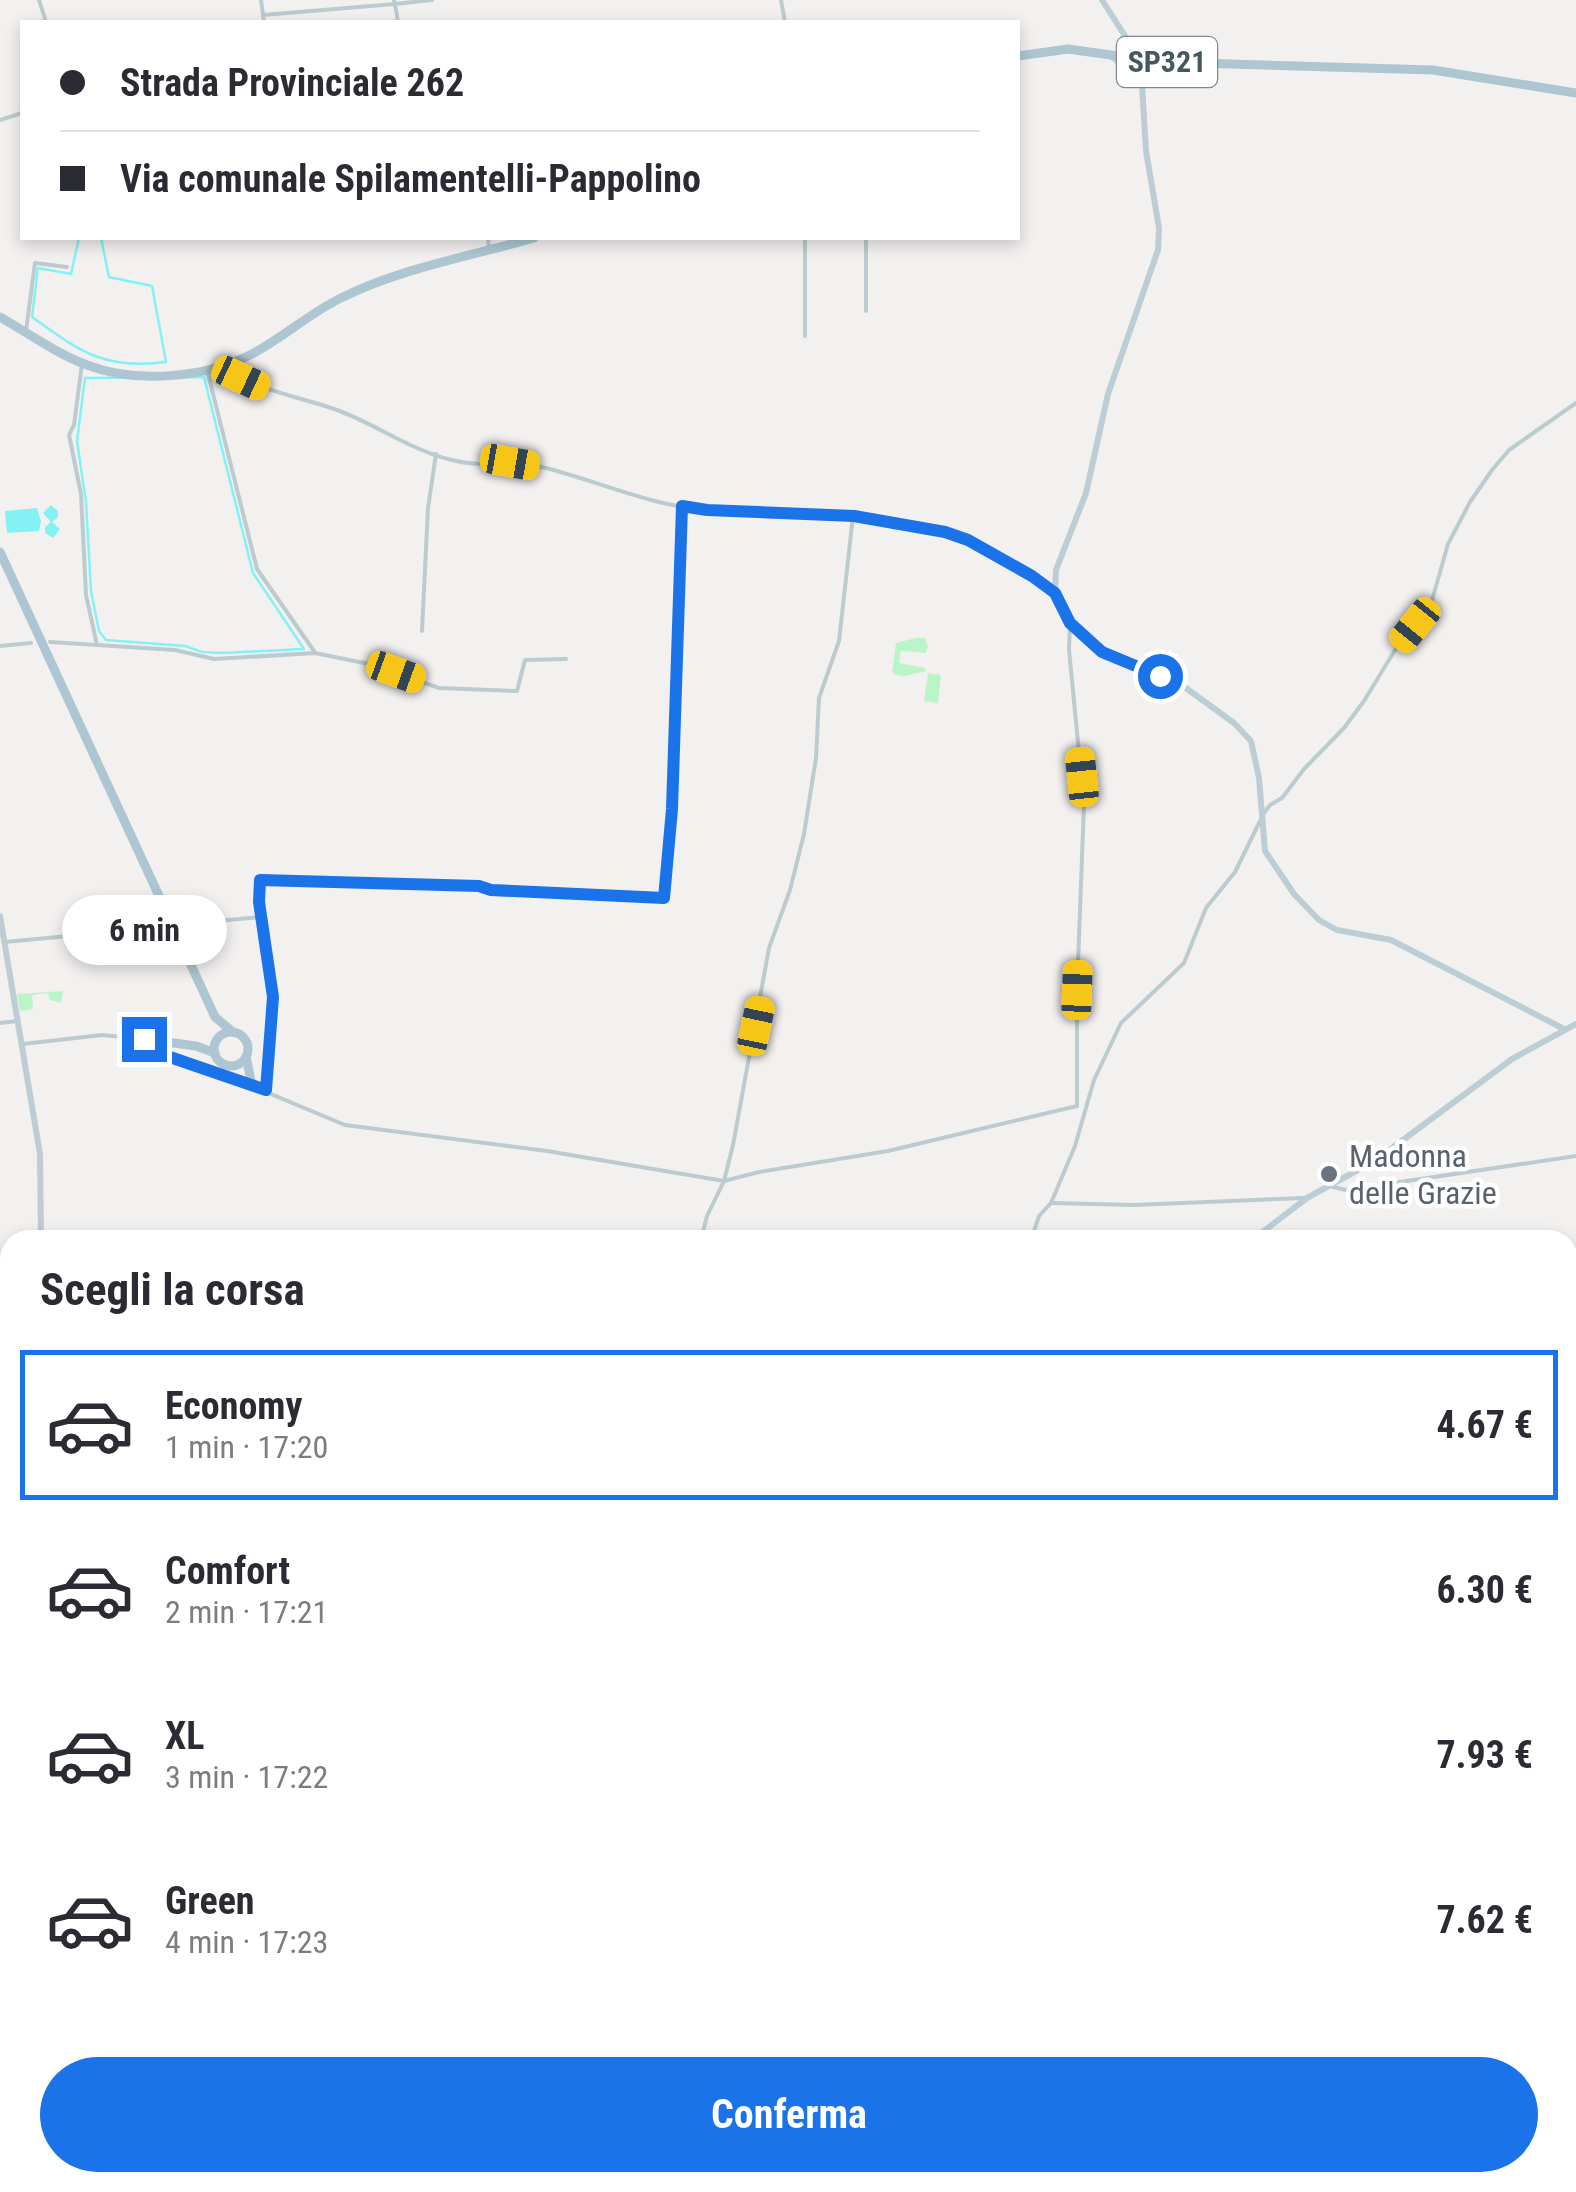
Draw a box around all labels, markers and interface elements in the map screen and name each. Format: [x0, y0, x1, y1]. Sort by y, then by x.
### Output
road number: SP321 [1117, 37, 1217, 87]
text: Strada Provinciale 262 [120, 61, 464, 105]
text: Via comunale Spilamentelli-Pappolino [120, 157, 701, 201]
car [207, 352, 275, 404]
car [478, 442, 542, 482]
car [1384, 592, 1446, 658]
car [363, 648, 429, 696]
route start [1138, 654, 1183, 699]
car [1064, 746, 1100, 808]
callout: 6 min [62, 894, 226, 964]
text: 6 min [109, 911, 180, 949]
car [1061, 959, 1093, 1021]
car [735, 994, 777, 1058]
route end [122, 1017, 167, 1062]
place label: Madonna delle Grazie [1349, 1137, 1497, 1212]
marker: Madonna delle Grazie [1318, 1163, 1340, 1185]
text: Scegli la corsa [40, 1263, 305, 1316]
icon: car [45, 1380, 135, 1470]
text: Economy [165, 1384, 302, 1428]
text: 4.67 € [1436, 1403, 1533, 1447]
text: 1 min · 17:20 [165, 1428, 328, 1466]
icon: car [45, 1545, 135, 1635]
text: Comfort [165, 1549, 290, 1593]
text: 6.30 € [1436, 1568, 1533, 1612]
text: 2 min · 17:21 [165, 1593, 328, 1631]
icon: car [45, 1710, 135, 1800]
text: XL [165, 1714, 204, 1758]
text: 7.93 € [1436, 1733, 1533, 1777]
text: 3 min · 17:22 [165, 1758, 328, 1796]
icon: car [45, 1875, 135, 1965]
text: Green [165, 1879, 255, 1923]
text: 7.62 € [1436, 1898, 1533, 1942]
text: 4 min · 17:23 [165, 1923, 328, 1961]
button: Conferma [40, 2057, 1538, 2172]

